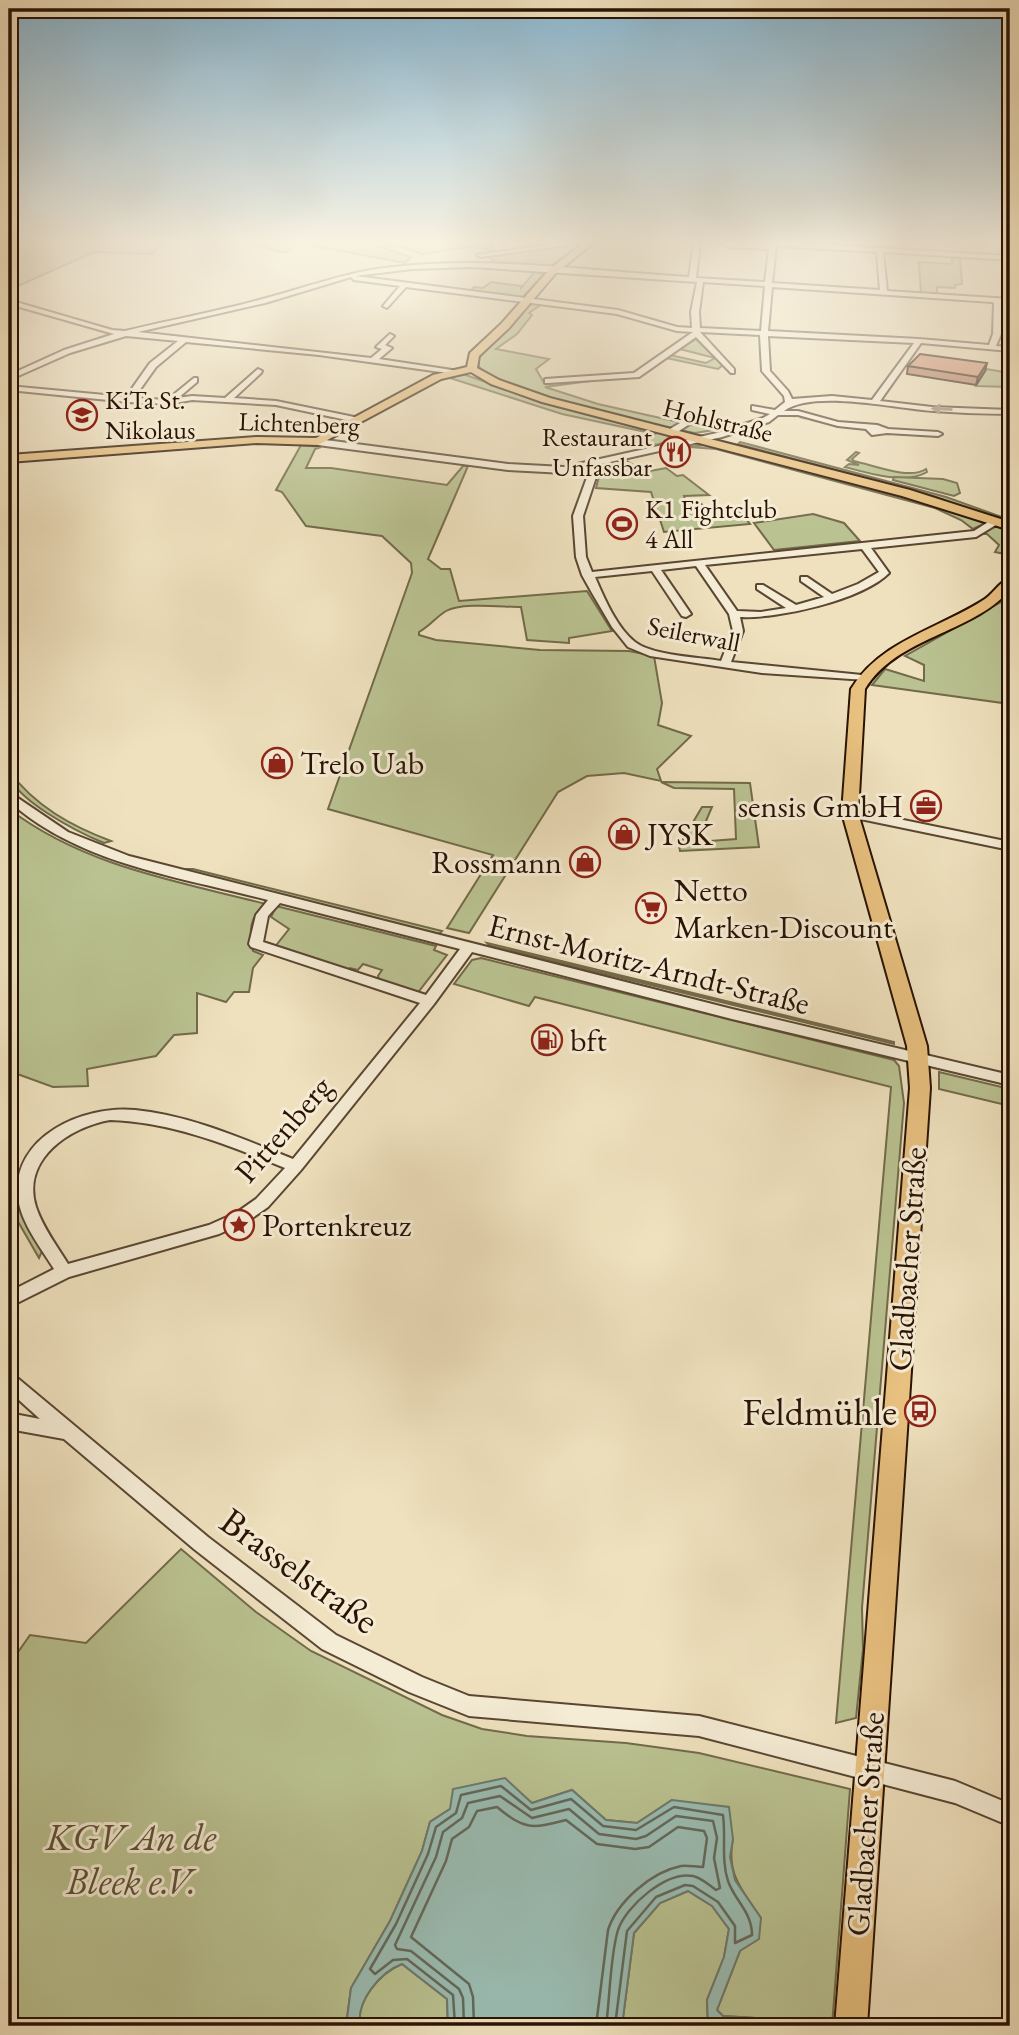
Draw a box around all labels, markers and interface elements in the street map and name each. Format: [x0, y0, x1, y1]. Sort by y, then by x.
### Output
place label: KiTa St. Nikolaus [105, 383, 195, 447]
street label: Hohlstraße [660, 390, 776, 450]
school or university icon: KiTa St. Nikolaus [65, 398, 99, 432]
street label: Lichtenberg [238, 404, 361, 442]
one-way arrow [931, 404, 953, 415]
place label: Restaurant Unfassbar [542, 420, 652, 484]
restaurant icon: Restaurant Unfassbar [658, 435, 692, 469]
place label: K1 Fightclub 4 All [645, 492, 777, 556]
sports icon: K1 Fightclub 4 All [605, 507, 639, 541]
street label: Seilerwall [645, 608, 743, 660]
place label: Trelo Uab [300, 742, 424, 784]
shop icon: Trelo Uab [260, 746, 294, 780]
place label: sensis GmbH [738, 785, 903, 827]
office icon: sensis GmbH [909, 789, 943, 823]
place label: JYSK [644, 813, 714, 855]
shop icon: JYSK [607, 817, 641, 851]
place label: Rossmann [431, 841, 562, 883]
shop icon: Rossmann [568, 845, 602, 879]
place label: Netto Marken-Discount [674, 869, 893, 948]
supermarket icon: Netto Marken-Discount [634, 891, 668, 925]
street label: Ernst-Moritz-Arndt-Straße [484, 904, 814, 1024]
place label: bft [570, 1019, 607, 1061]
fuel station icon: bft [530, 1023, 564, 1057]
street label: Pittenberg [225, 1066, 342, 1191]
street label: Gladbacher Straße [878, 1145, 936, 1373]
place label: Portenkreuz [262, 1204, 411, 1246]
place icon: Portenkreuz [222, 1208, 256, 1242]
place label: Feldmühle [742, 1387, 897, 1436]
bus stop icon: Feldmühle [903, 1394, 937, 1428]
street label: Brasselstraße [211, 1496, 389, 1644]
street label: Gladbacher Straße [836, 1710, 894, 1938]
park label: KGV An de Bleek e.V. [45, 1812, 217, 1905]

